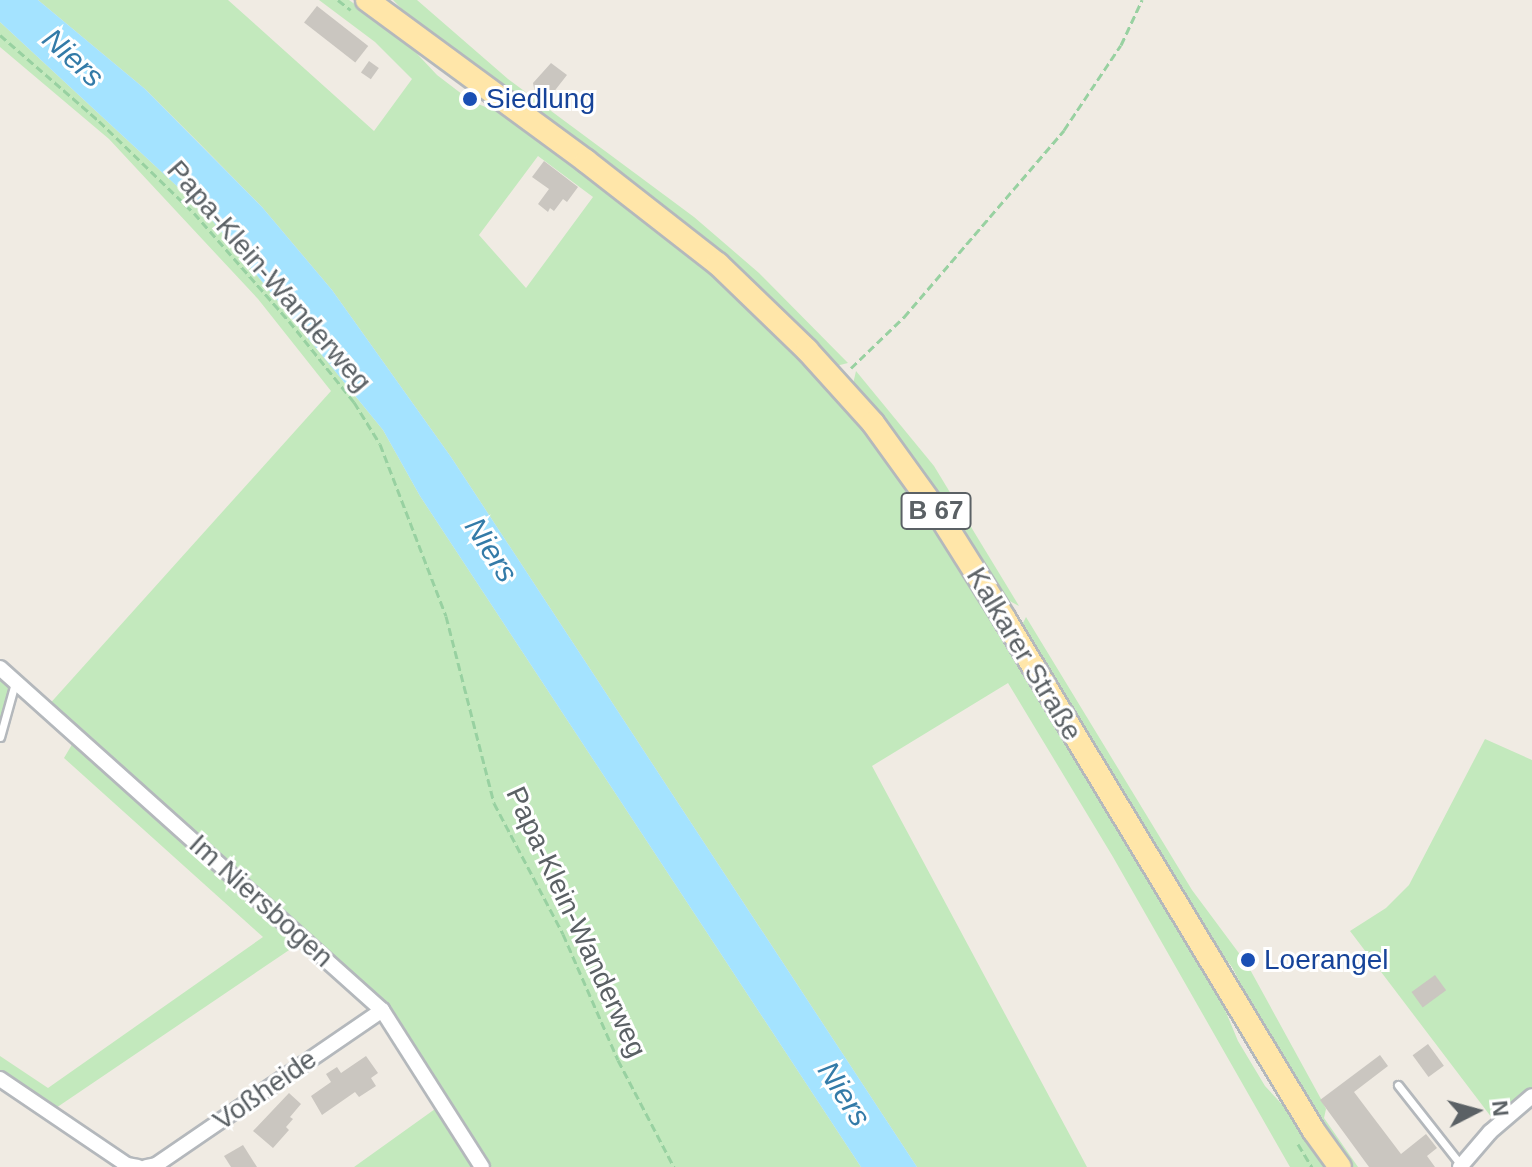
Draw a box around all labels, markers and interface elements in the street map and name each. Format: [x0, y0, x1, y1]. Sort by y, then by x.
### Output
water label: Niers [35, 21, 111, 95]
place label: Siedlung [486, 82, 595, 116]
marker: Siedlung [461, 90, 479, 108]
street label: Papa-Klein-Wanderweg [160, 154, 378, 398]
road number: B 67 [900, 489, 972, 533]
water label: Niers [457, 511, 525, 589]
street label: Kalkarer Straße [959, 561, 1089, 747]
street label: Papa-Klein-Wanderweg [499, 781, 653, 1063]
street label: Im Niersbogen [182, 828, 340, 974]
place label: Loerangel [1264, 943, 1389, 977]
marker: Loerangel [1239, 951, 1257, 969]
street label: Voßheide [207, 1042, 323, 1138]
water label: Niers [810, 1055, 878, 1133]
north arrow [1436, 1071, 1516, 1151]
text: N [1487, 1099, 1514, 1118]

